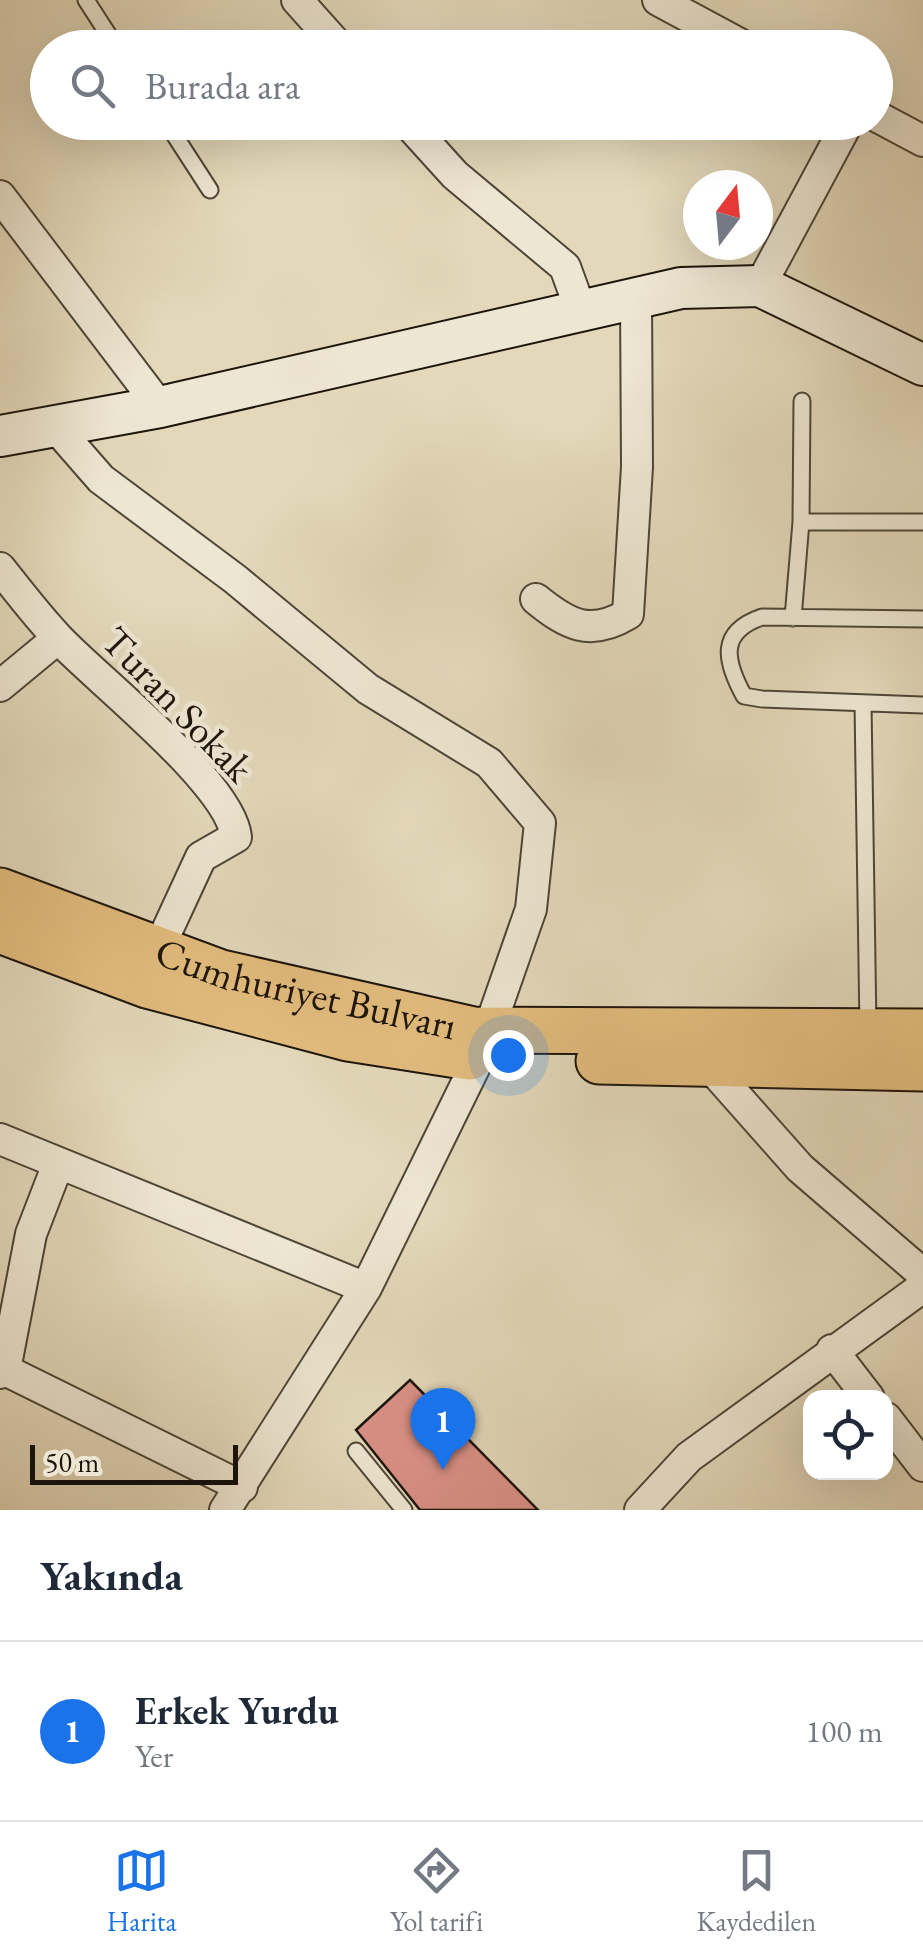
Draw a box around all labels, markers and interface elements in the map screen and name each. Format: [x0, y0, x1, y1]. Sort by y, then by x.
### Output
search box [30, 30, 893, 140]
icon: search [65, 58, 120, 113]
text: Burada ara [145, 61, 300, 110]
north arrow [683, 170, 773, 260]
street label: Turan Sokak [91, 615, 266, 794]
street label: Cumhuriyet Bulvarı [148, 925, 462, 1051]
your location [483, 1030, 534, 1081]
pin: 1 [410, 1388, 476, 1470]
map controls [803, 1390, 893, 1480]
button: locate [803, 1390, 893, 1480]
scale bar [30, 1440, 238, 1484]
text: 50 m [45, 1444, 99, 1480]
text: Yakında [40, 1548, 183, 1603]
text: Erkek Yurdu [135, 1686, 339, 1735]
text: 1 [64, 1710, 81, 1752]
text: 100 m [806, 1710, 883, 1752]
text: Yer [135, 1735, 173, 1777]
tab: Harita [107, 1843, 177, 1939]
tab: Yol tarifi [390, 1843, 483, 1939]
tab: Kaydedilen [697, 1843, 816, 1939]

